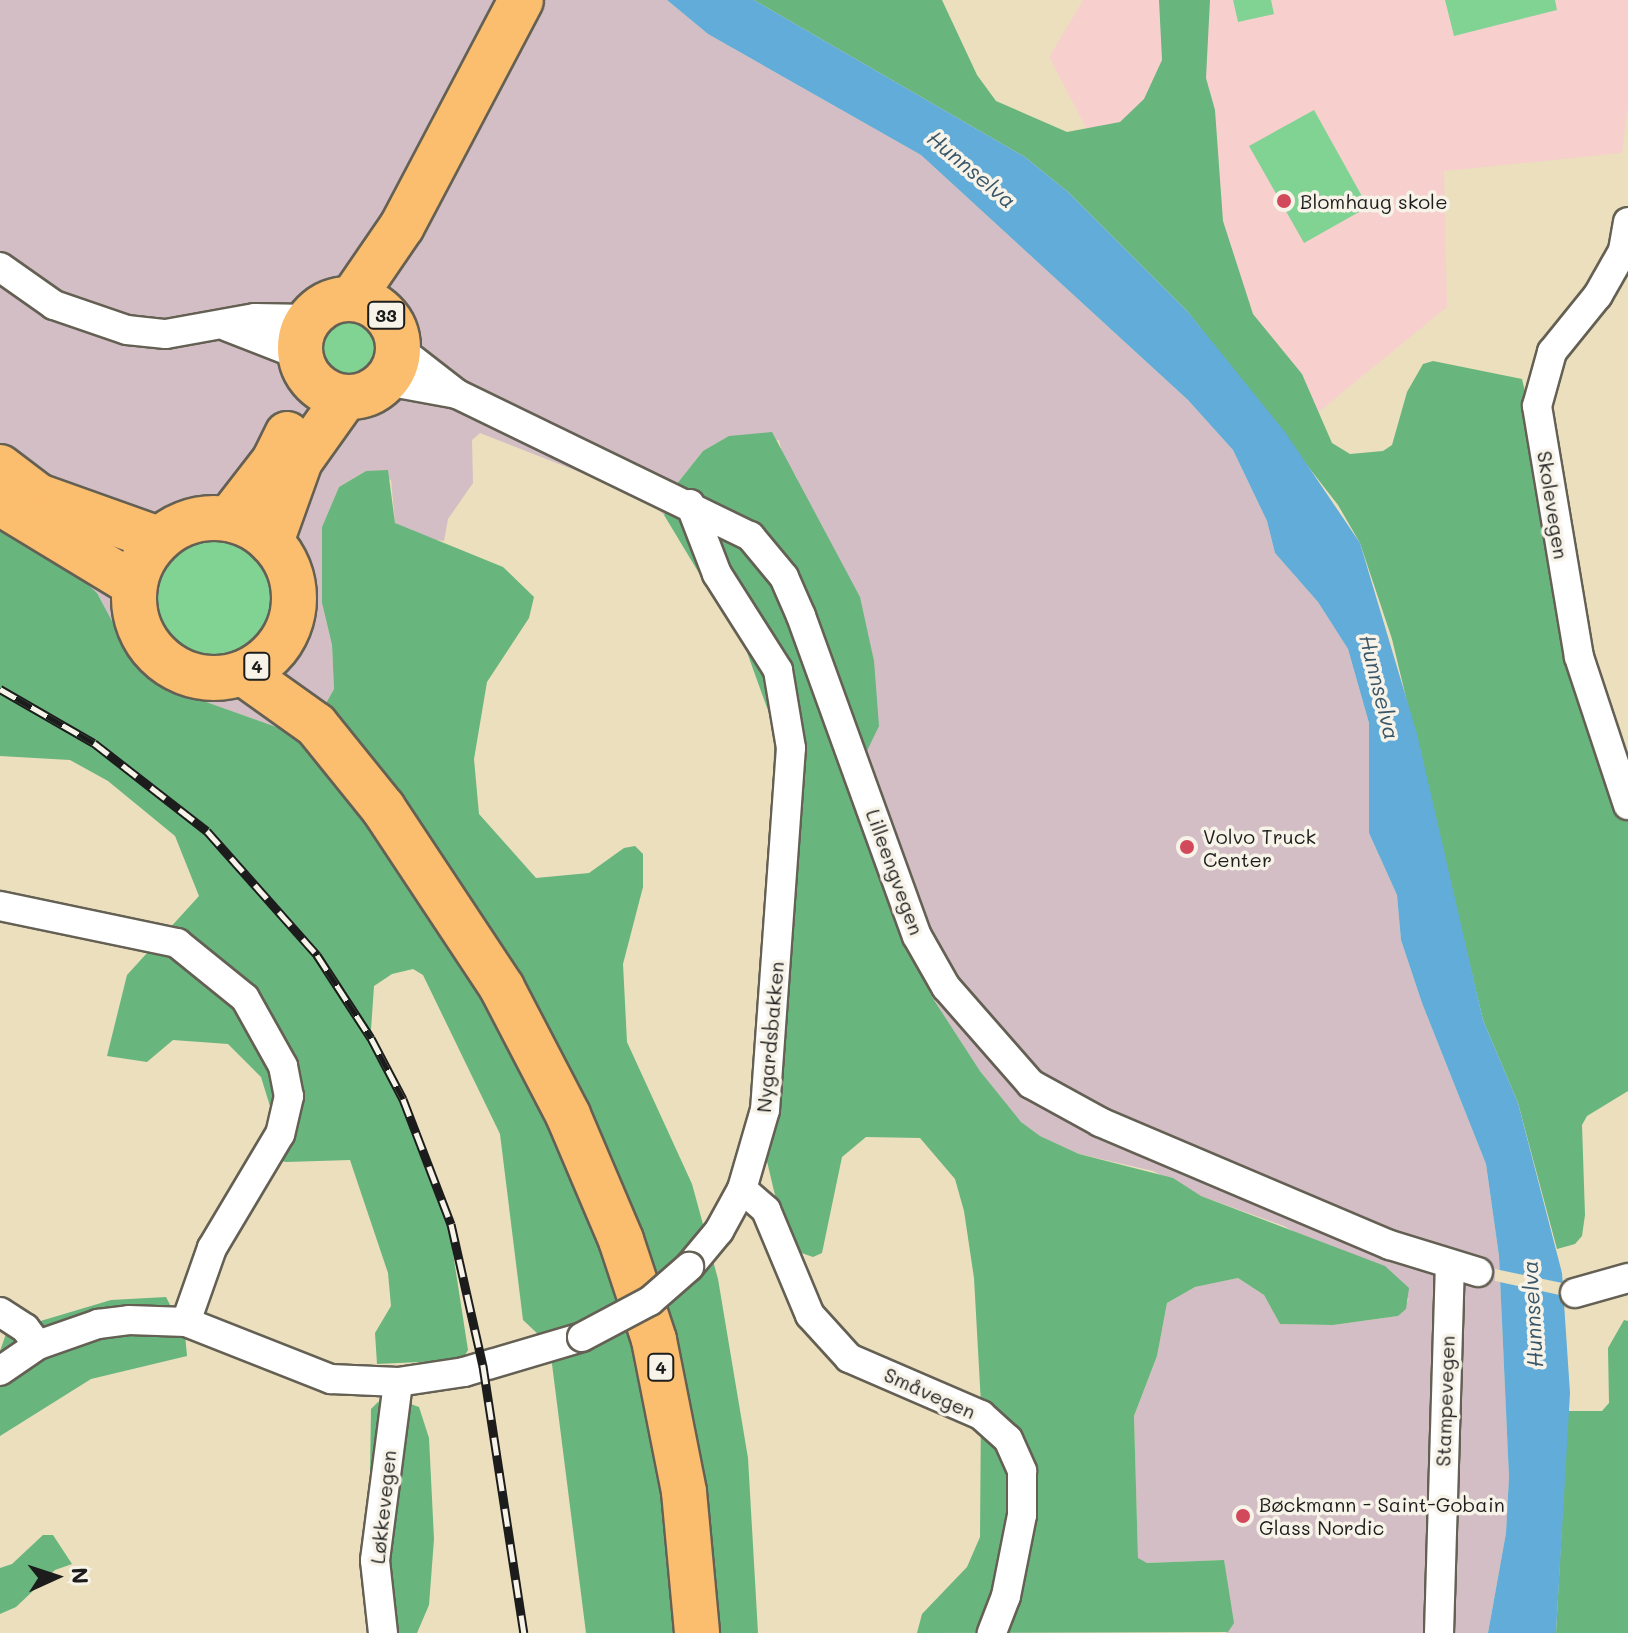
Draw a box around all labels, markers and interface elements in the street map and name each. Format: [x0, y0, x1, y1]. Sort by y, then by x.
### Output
water label: Hunnselva [922, 124, 1022, 214]
place label: Blomhaug skole [1300, 189, 1448, 213]
marker: Blomhaug skole [1275, 192, 1293, 210]
road number: 33 [366, 301, 406, 329]
street label: Skolevegen [1533, 449, 1573, 561]
water label: Hunnselva [1354, 632, 1406, 742]
road number: 4 [243, 652, 271, 680]
street label: Lilleengvegen [861, 806, 929, 938]
place label: Volvo Truck Center [1203, 824, 1316, 871]
marker: Volvo Truck Center [1178, 838, 1196, 856]
street label: Nygardsbakken [751, 960, 789, 1114]
water label: Hunnselva [1516, 1260, 1548, 1368]
street label: Stampevegen [1431, 1335, 1459, 1467]
road number: 4 [647, 1353, 675, 1381]
street label: Småvegen [881, 1362, 979, 1424]
street label: Løkkevegen [365, 1449, 401, 1565]
place label: Bøckmann - Saint-Gobain Glass Nordic [1259, 1492, 1505, 1539]
marker: Bøckmann - Saint-Gobain Glass Nordic [1234, 1507, 1252, 1525]
north arrow [16, 1537, 96, 1617]
text: N [66, 1567, 95, 1585]

